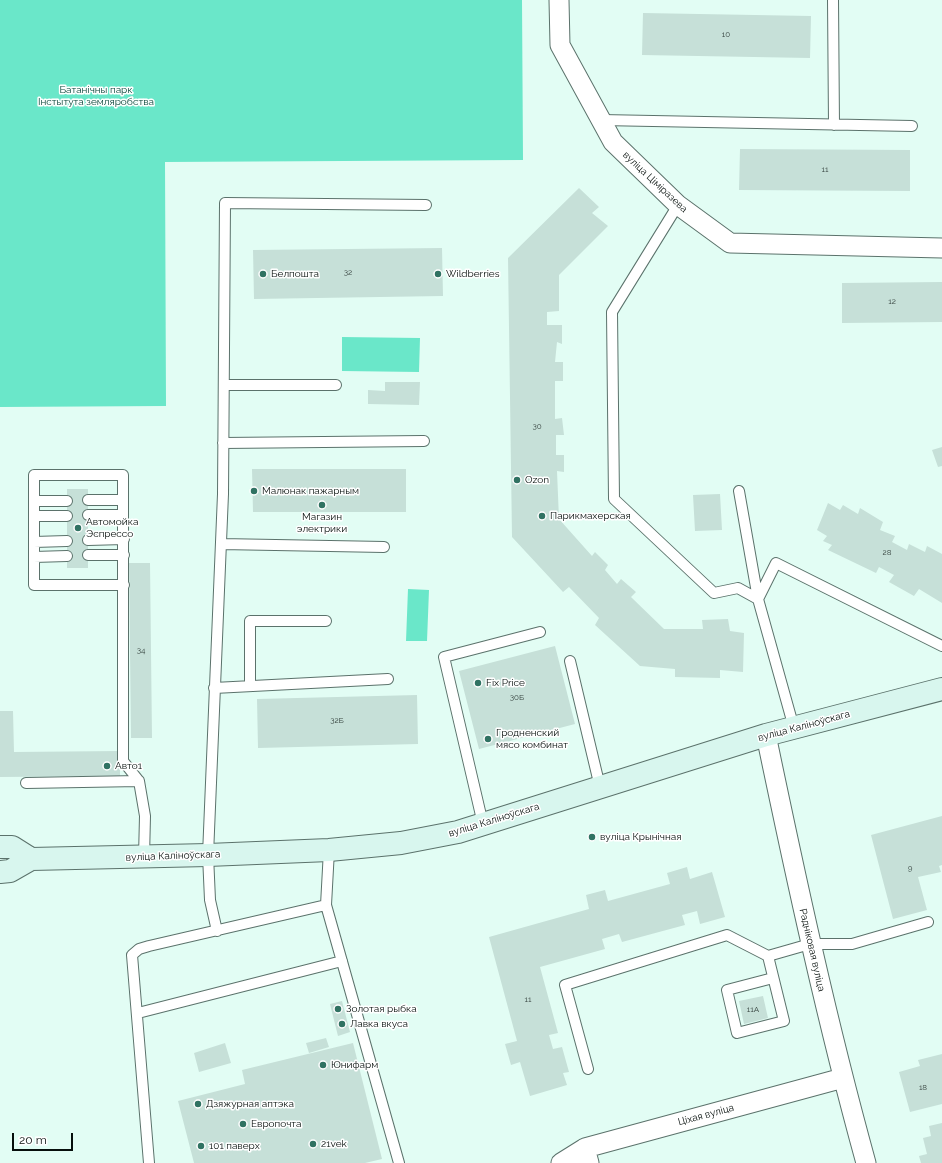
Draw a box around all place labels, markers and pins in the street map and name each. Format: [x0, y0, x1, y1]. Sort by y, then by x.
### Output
place label: Белпошта [271, 268, 319, 280]
place label: Wildberries [446, 268, 500, 280]
marker: Белпошта [258, 269, 268, 279]
marker: Wildberries [433, 269, 443, 279]
place label: Ozon [525, 474, 549, 486]
marker: Ozon [512, 475, 522, 485]
place label: Малюнак пажарным [262, 485, 359, 497]
marker: Малюнак пажарным [249, 486, 259, 496]
marker: Магазин электрики [317, 500, 327, 510]
place label: Парикмахерская [550, 510, 631, 522]
place label: Магазин электрики [297, 511, 347, 534]
marker: Парикмахерская [537, 511, 547, 521]
place label: Автомойка Эспрессо [86, 516, 138, 540]
marker: Автомойка Эспрессо [73, 523, 83, 533]
place label: Fix Price [486, 677, 525, 689]
marker: Fix Price [473, 678, 483, 688]
place label: Гродненский мясо комбинат [496, 727, 568, 750]
marker: Гродненский мясо комбинат [483, 734, 493, 744]
place label: Авто1 [115, 760, 142, 772]
marker: Авто1 [102, 761, 112, 771]
place label: вуліца Крынічная [600, 831, 681, 843]
marker: вуліца Крынічная [587, 832, 597, 842]
place label: Золотая рыбка [346, 1003, 417, 1015]
marker: Золотая рыбка [333, 1004, 343, 1014]
place label: Лавка вкуса [350, 1018, 408, 1030]
marker: Лавка вкуса [337, 1019, 347, 1029]
place label: Юнифарм [331, 1059, 378, 1071]
marker: Юнифарм [318, 1060, 328, 1070]
place label: Дзяжурная аптэка [206, 1098, 294, 1110]
marker: Дзяжурная аптэка [193, 1099, 203, 1109]
place label: Европочта [251, 1118, 301, 1130]
marker: Европочта [238, 1119, 248, 1129]
place label: 21vek [321, 1138, 347, 1150]
marker: 21vek [308, 1139, 318, 1149]
place label: 101 паверх [209, 1140, 260, 1152]
marker: 101 паверх [196, 1141, 206, 1151]

